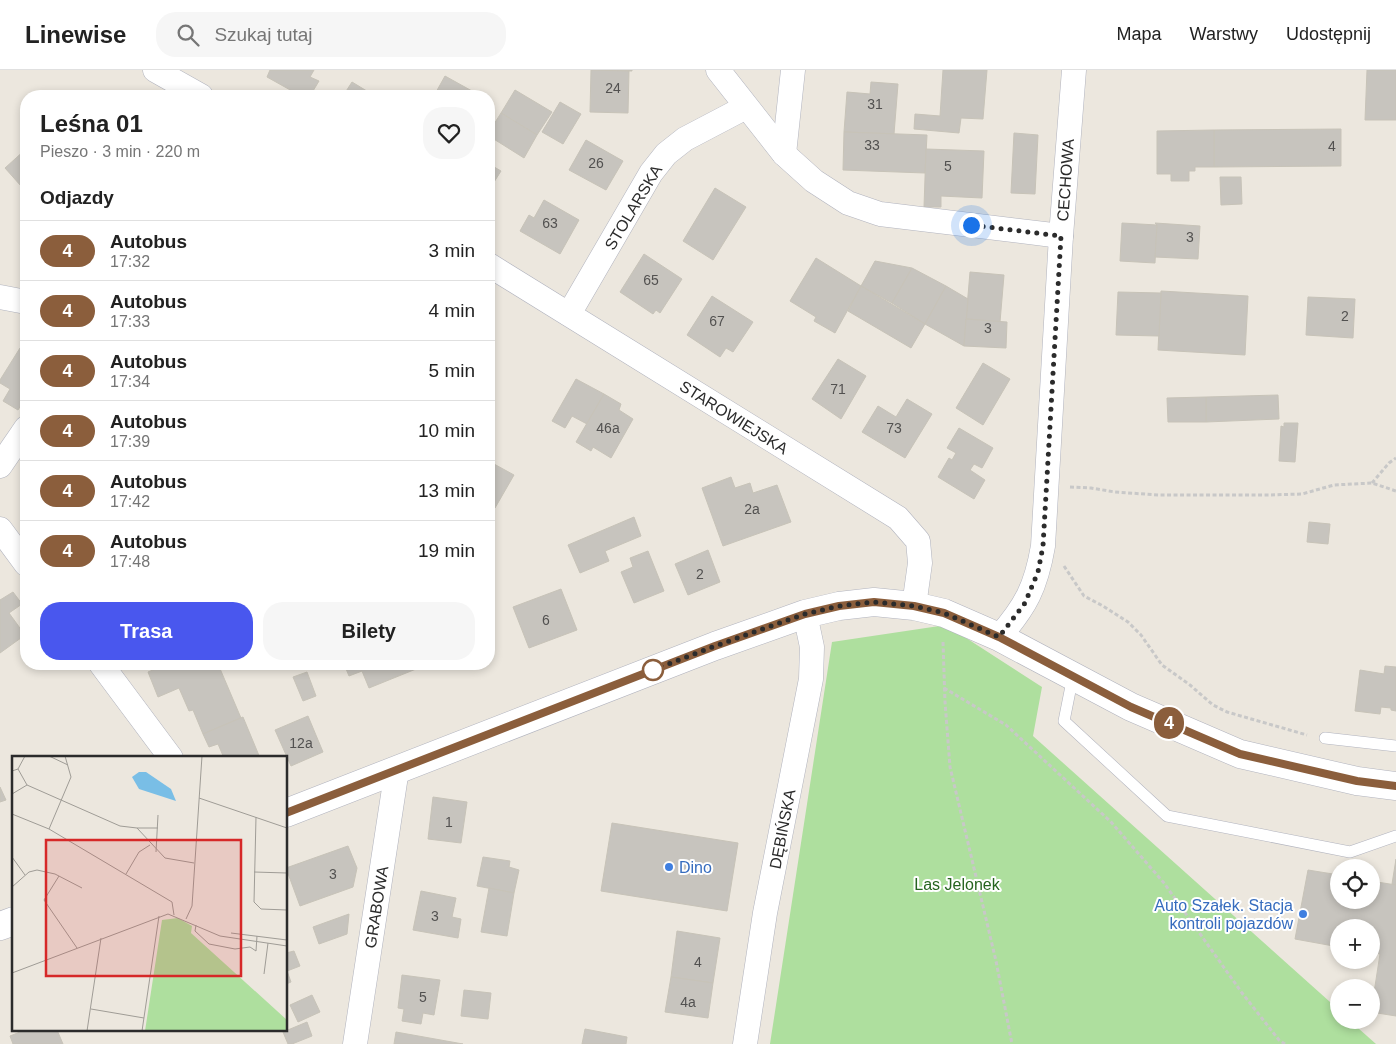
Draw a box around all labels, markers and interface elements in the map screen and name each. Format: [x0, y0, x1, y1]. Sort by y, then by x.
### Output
search box [156, 12, 506, 57]
text: Linewise [25, 21, 126, 48]
icon: search [174, 21, 202, 49]
text: Szukaj tutaj [214, 24, 313, 45]
text: Mapa [1117, 24, 1162, 44]
text: Warstwy [1190, 24, 1258, 44]
text: Udostępnij [1286, 24, 1371, 44]
house number: 24 [605, 80, 621, 96]
house number: 31 [867, 96, 883, 112]
button: heart [423, 107, 475, 159]
text: Leśna 01 [40, 110, 143, 137]
house number: 33 [864, 137, 880, 153]
street label: CECHOWA [1054, 138, 1077, 222]
house number: 4 [1328, 138, 1336, 154]
text: Pieszo · 3 min · 220 m [40, 143, 200, 160]
house number: 26 [588, 155, 604, 171]
house number: 5 [944, 158, 952, 174]
street label: STOLARSKA [601, 162, 666, 253]
text: Odjazdy [40, 187, 114, 208]
your location [959, 213, 984, 238]
house number: 63 [542, 215, 558, 231]
house number: 3 [1186, 229, 1194, 245]
text: Autobus [110, 231, 187, 252]
text: 3 min [429, 240, 475, 261]
text: 4 [62, 241, 73, 261]
text: 17:32 [110, 253, 150, 270]
house number: 65 [643, 272, 659, 288]
text: Autobus [110, 291, 187, 312]
text: 4 min [429, 300, 475, 321]
text: 4 [62, 301, 73, 321]
house number: 2 [1341, 308, 1349, 324]
text: 17:33 [110, 313, 150, 330]
house number: 67 [709, 313, 725, 329]
house number: 3 [984, 320, 992, 336]
text: Autobus [110, 351, 187, 372]
text: 5 min [429, 360, 475, 381]
text: 4 [62, 361, 73, 381]
text: 17:34 [110, 373, 150, 390]
street label: STAROWIEJSKA [677, 377, 791, 458]
house number: 71 [830, 381, 846, 397]
text: Autobus [110, 411, 187, 432]
text: 10 min [418, 420, 475, 441]
house number: 46a [596, 420, 620, 436]
house number: 73 [886, 420, 902, 436]
text: 4 [62, 421, 73, 441]
text: 17:39 [110, 433, 150, 450]
text: Autobus [110, 471, 187, 492]
text: 13 min [418, 480, 475, 501]
text: 4 [62, 481, 73, 501]
text: 17:42 [110, 493, 150, 510]
house number: 2a [744, 501, 760, 517]
text: Autobus [110, 531, 187, 552]
text: 19 min [418, 540, 475, 561]
text: 4 [62, 541, 73, 561]
text: 17:48 [110, 553, 150, 570]
house number: 2 [696, 566, 704, 582]
button: Trasa [40, 602, 253, 660]
button: Bilety [263, 602, 475, 660]
house number: 6 [542, 612, 550, 628]
unlabelled marker [642, 659, 664, 681]
line badge: 4 [1153, 707, 1185, 739]
text: 4 [1164, 713, 1174, 733]
house number: 12a [289, 735, 313, 751]
inset map [12, 756, 288, 1032]
street label: DĘBIŃSKA [765, 787, 799, 870]
house number: 1 [445, 814, 453, 830]
place label: Dino [679, 859, 712, 876]
map controls [1330, 859, 1380, 1029]
button: locate [1330, 859, 1380, 909]
marker: Dino [663, 861, 675, 873]
street label: GRABOWA [362, 864, 391, 949]
house number: 3 [329, 866, 337, 882]
park label: Las Jelonek [914, 876, 1001, 893]
place label: Auto Szałek. Stacja kontroli pojazdów [1154, 897, 1293, 932]
house number: 3 [431, 908, 439, 924]
marker: Auto Szałek. Stacja kontroli pojazdów [1297, 908, 1309, 920]
button: + [1330, 919, 1380, 969]
house number: 4 [694, 954, 702, 970]
button: − [1330, 979, 1380, 1029]
house number: 5 [419, 989, 427, 1005]
house number: 4a [680, 994, 696, 1010]

